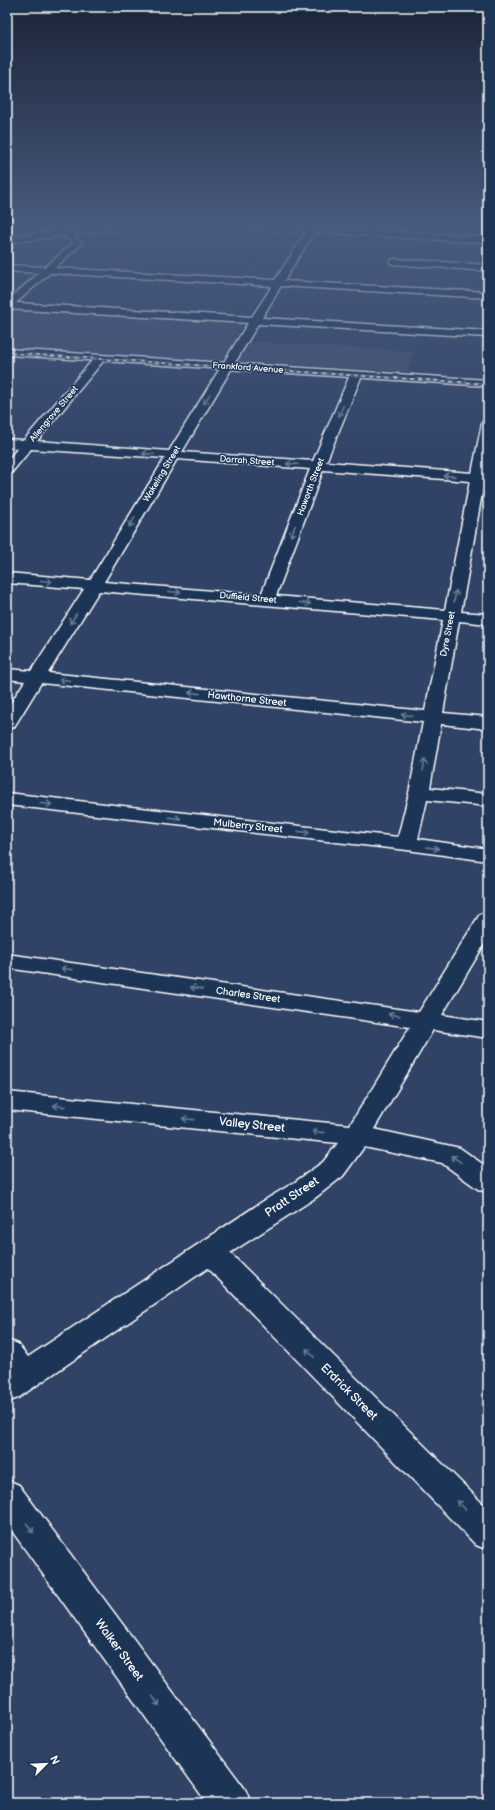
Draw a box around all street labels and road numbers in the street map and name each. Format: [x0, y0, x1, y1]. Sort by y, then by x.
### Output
street label: Frankford Avenue [212, 360, 285, 376]
street label: Allengrove Street [27, 384, 81, 444]
street label: Wakeling Street [141, 444, 183, 504]
street label: Darrah Street [219, 454, 275, 468]
street label: Haworth Street [295, 456, 327, 517]
street label: Duffield Street [219, 590, 277, 606]
street label: Dyre Street [438, 610, 458, 658]
street label: Hawthorne Street [207, 689, 287, 709]
street label: Mulberry Street [213, 816, 283, 836]
street label: Charles Street [215, 985, 281, 1005]
street label: Valley Street [218, 1114, 286, 1136]
street label: Pratt Street [262, 1173, 322, 1220]
street label: Erdrick Street [317, 1360, 381, 1424]
street label: Walker Street [92, 1616, 147, 1684]

